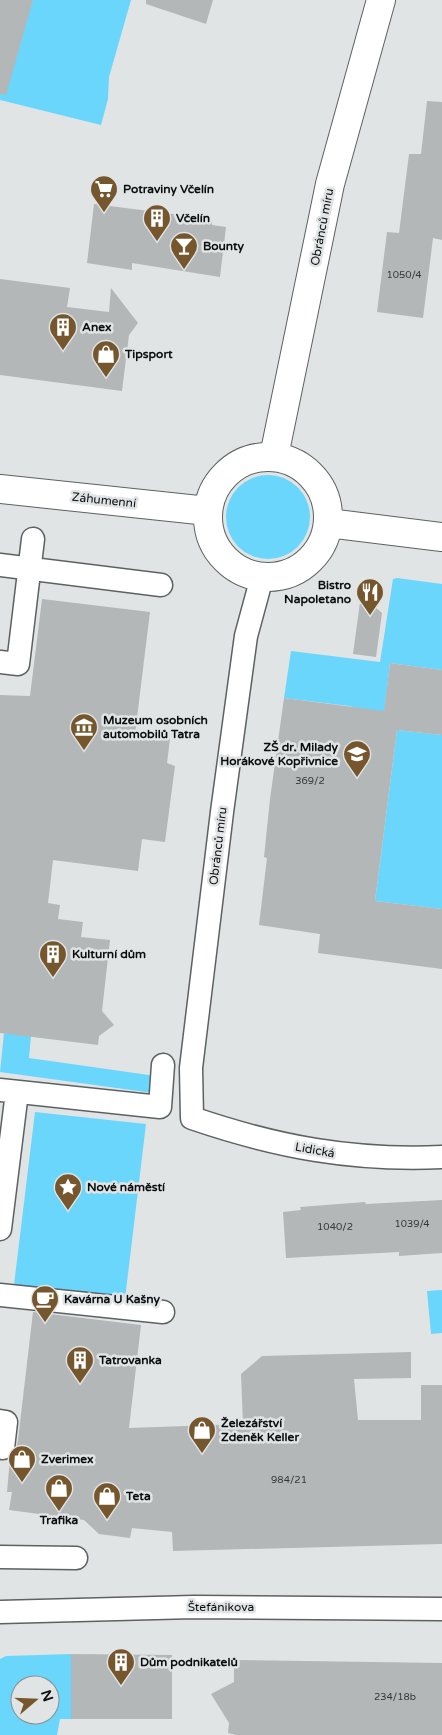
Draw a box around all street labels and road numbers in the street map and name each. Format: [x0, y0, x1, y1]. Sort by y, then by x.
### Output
street label: Obránců míru [308, 187, 336, 267]
street label: Záhumenní [71, 490, 137, 510]
street label: Obránců míru [206, 806, 230, 886]
street label: Lidická [294, 1140, 336, 1160]
street label: Štefánikova [188, 1600, 254, 1614]

